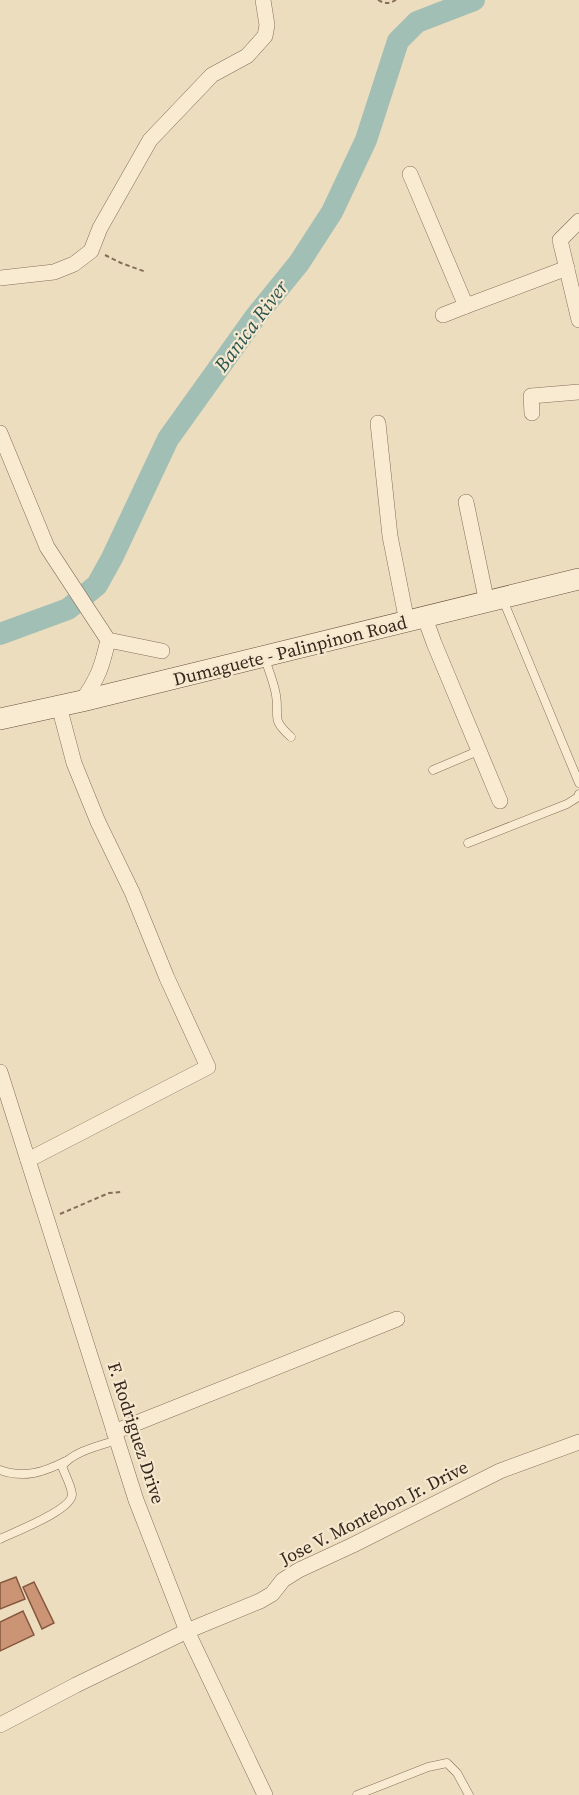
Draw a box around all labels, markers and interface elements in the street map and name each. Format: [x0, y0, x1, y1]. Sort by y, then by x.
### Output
water label: Banica River [207, 274, 295, 378]
street label: Dumaguete - Palinpinon Road [170, 609, 409, 692]
street label: F. Rodriguez Drive [102, 1359, 171, 1507]
street label: Jose V. Montebon Jr. Drive [275, 1454, 472, 1571]

